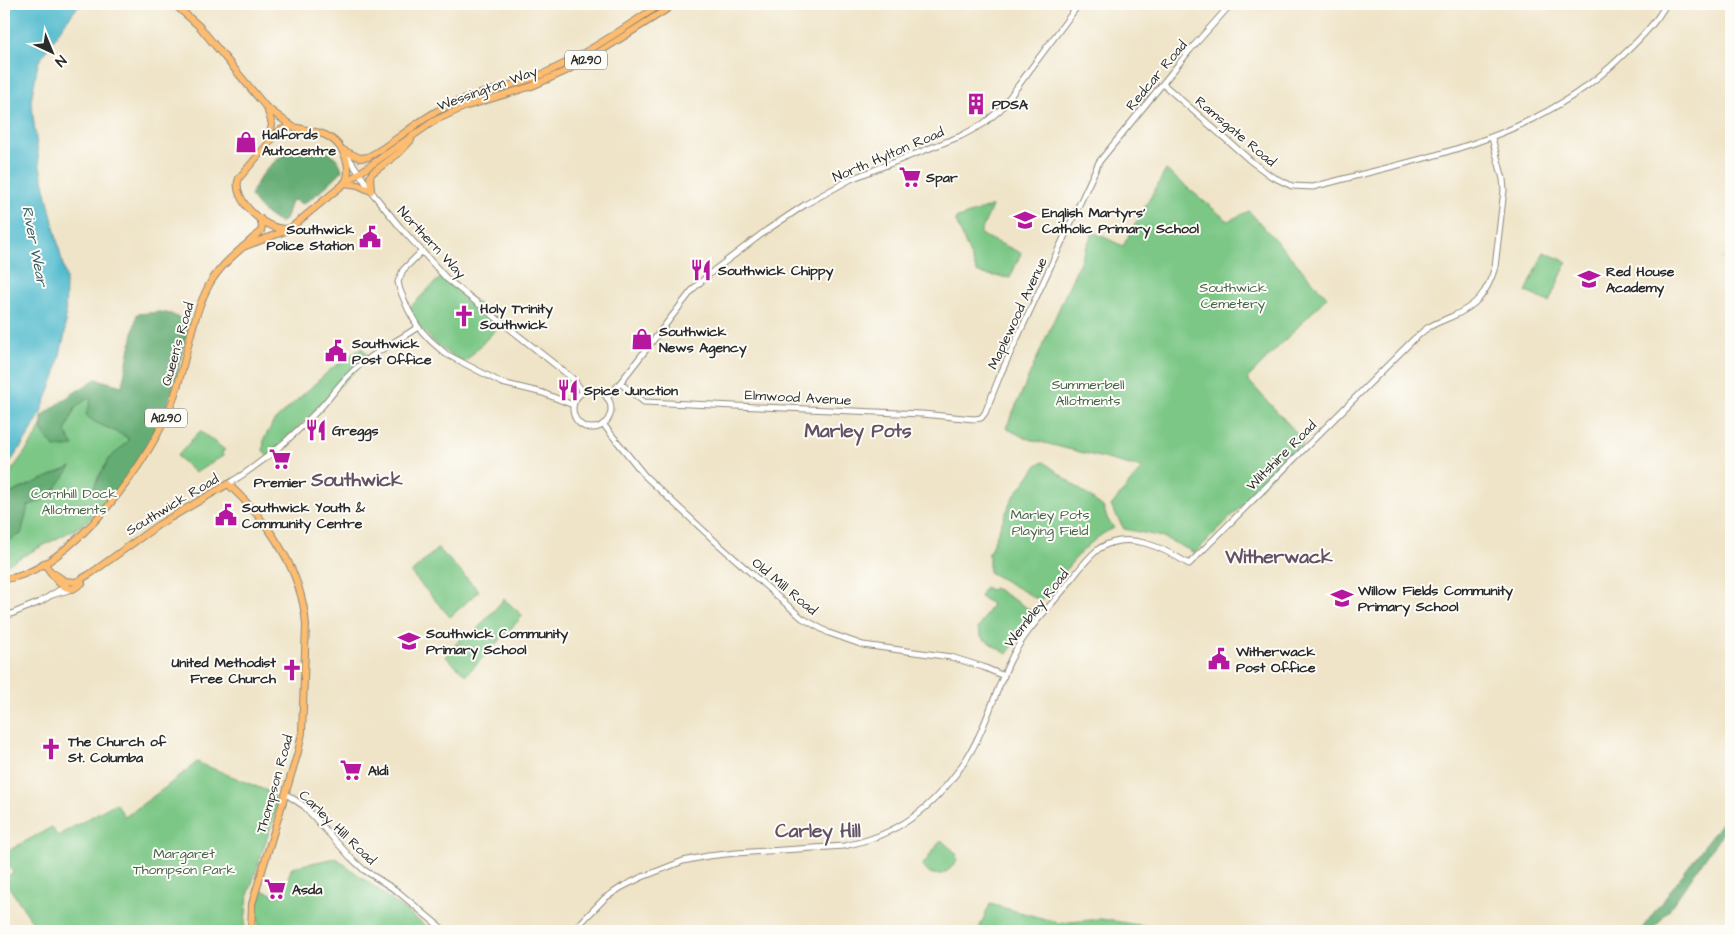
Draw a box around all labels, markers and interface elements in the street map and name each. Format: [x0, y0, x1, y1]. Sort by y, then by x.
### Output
north arrow [28, 28, 78, 78]
street label: Redcar Road [1121, 36, 1192, 115]
text: N [50, 50, 70, 71]
road number: A1290 [565, 50, 607, 70]
street label: Wessington Way [434, 61, 541, 116]
building icon: PDSA [963, 91, 989, 117]
street label: Ramsgate Road [1190, 92, 1280, 172]
place label: PDSA [992, 95, 1029, 115]
street label: North Hylton Road [830, 122, 947, 187]
place label: Halfords Autocentre [262, 125, 336, 161]
shop icon: Halfords Autocentre [233, 129, 259, 155]
supermarket icon: Spar [897, 164, 923, 190]
place label: Spar [925, 168, 958, 188]
street label: Northern Way [392, 202, 470, 284]
place label: English Martyrs' Catholic Primary School [1042, 203, 1200, 239]
water label: River Wear [16, 204, 53, 290]
school or university icon: English Martyrs' Catholic Primary School [1012, 207, 1038, 233]
place label: Southwick Police Station [266, 220, 354, 256]
public building icon: Southwick Police Station [357, 224, 383, 250]
street label: Maplewood Avenue [983, 254, 1053, 373]
restaurant icon: Southwick Chippy [688, 257, 714, 283]
place label: Southwick Chippy [717, 261, 834, 281]
place label: Red House Academy [1606, 262, 1675, 298]
school or university icon: Red House Academy [1576, 266, 1602, 292]
park label: Southwick Cemetery [1199, 278, 1267, 314]
place label: Holy Trinity Southwick [479, 299, 553, 335]
street label: Queen's Road [156, 300, 199, 389]
church icon: Holy Trinity Southwick [451, 303, 477, 329]
place label: Southwick News Agency [658, 322, 747, 359]
shop icon: Southwick News Agency [629, 326, 655, 352]
place label: Southwick Post Office [351, 334, 432, 370]
public building icon: Southwick Post Office [323, 338, 349, 364]
park label: Summerbell Allotments [1051, 375, 1125, 411]
restaurant icon: Spice Junction [555, 377, 581, 403]
place label: Spice Junction [583, 381, 678, 401]
street label: Elmwood Avenue [744, 385, 852, 411]
road number: A1290 [145, 408, 187, 428]
street label: Wiltshire Road [1242, 416, 1321, 495]
restaurant icon: Greggs [303, 417, 329, 443]
district label: Marley Pots [804, 418, 912, 446]
place label: Greggs [332, 421, 378, 442]
supermarket icon: Premier [267, 446, 293, 472]
district label: Southwick [310, 467, 403, 494]
street label: Southwick Road [122, 469, 223, 541]
place label: Premier [254, 473, 307, 493]
park label: Cornhill Dock Allotments [31, 484, 117, 520]
place label: Southwick Youth & Community Centre [241, 498, 366, 534]
public building icon: Southwick Youth & Community Centre [213, 502, 239, 528]
park label: Marley Pots Playing Field [1011, 505, 1089, 541]
district label: Witherwack [1224, 544, 1333, 571]
street label: Old Mill Road [747, 553, 822, 620]
street label: Wembley Road [1000, 565, 1074, 652]
place label: Willow Fields Community Primary School [1357, 581, 1513, 617]
school or university icon: Willow Fields Community Primary School [1329, 585, 1355, 611]
place label: Southwick Community Primary School [425, 624, 569, 660]
school or university icon: Southwick Community Primary School [396, 628, 422, 654]
place label: Witherwack Post Office [1235, 642, 1316, 678]
public building icon: Witherwack Post Office [1206, 646, 1232, 672]
place label: United Methodist Free Church [171, 653, 277, 689]
church icon: United Methodist Free Church [279, 657, 305, 683]
place label: The Church of St. Columba [67, 732, 167, 768]
street label: Thompson Road [251, 733, 299, 836]
church icon: The Church of St. Columba [38, 736, 64, 762]
supermarket icon: Aldi [338, 757, 364, 783]
place label: Aldi [368, 761, 389, 781]
street label: Carley Hill Road [294, 786, 380, 870]
district label: Carley Hill [775, 818, 861, 846]
park label: Margaret Thompson Park [133, 844, 235, 880]
supermarket icon: Asda [262, 876, 288, 902]
place label: Asda [292, 880, 323, 900]

